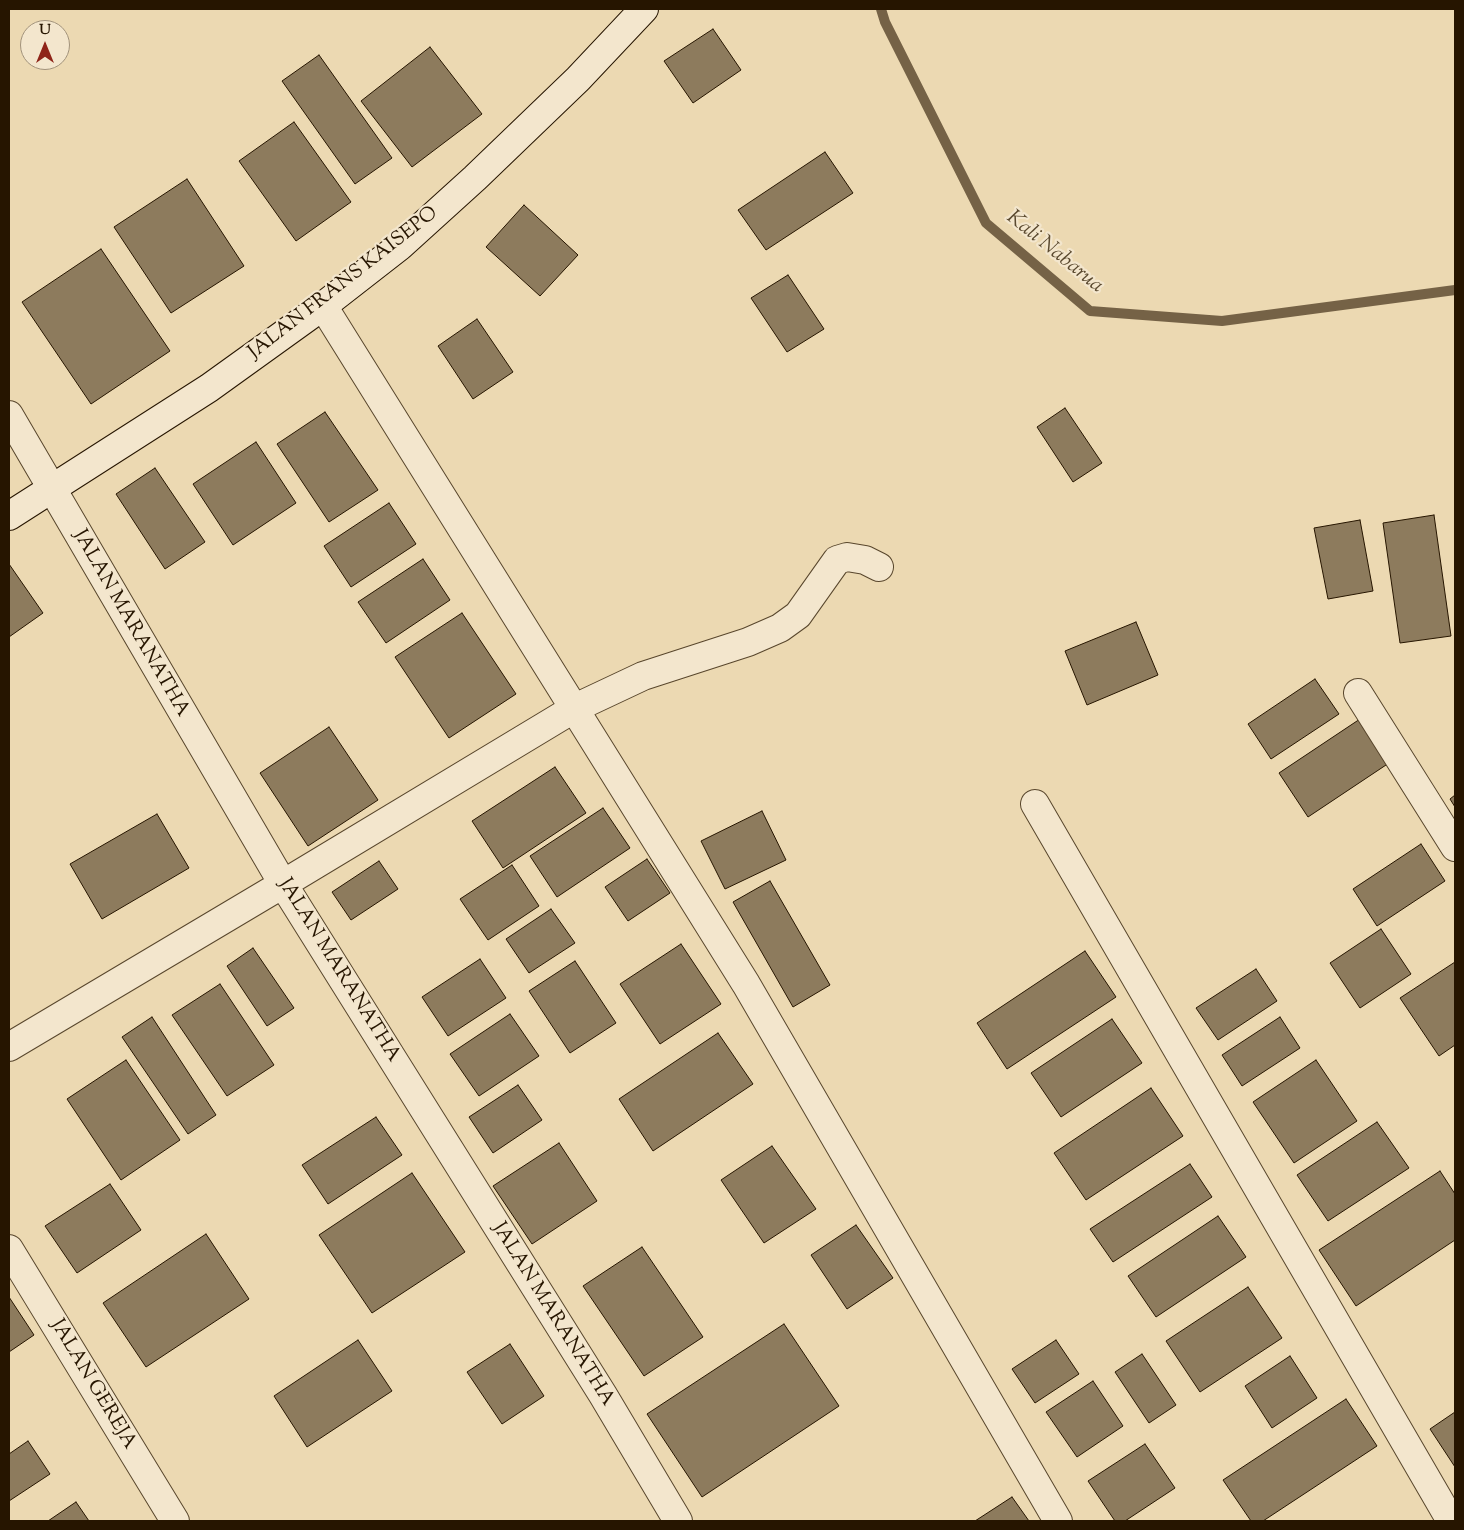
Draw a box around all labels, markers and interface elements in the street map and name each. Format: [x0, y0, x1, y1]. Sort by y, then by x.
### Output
north arrow [20, 20, 70, 70]
text: U [39, 21, 51, 41]
street label: JALAN FRANS KAISEPO [244, 203, 444, 365]
water label: Kali Nabarua [1000, 206, 1108, 300]
street label: JALAN MARANATHA [67, 526, 193, 722]
street label: JALAN MARANATHA [272, 875, 404, 1067]
street label: JALAN MARANATHA [486, 1219, 618, 1411]
street label: JALAN GEREJA [44, 1316, 140, 1454]

